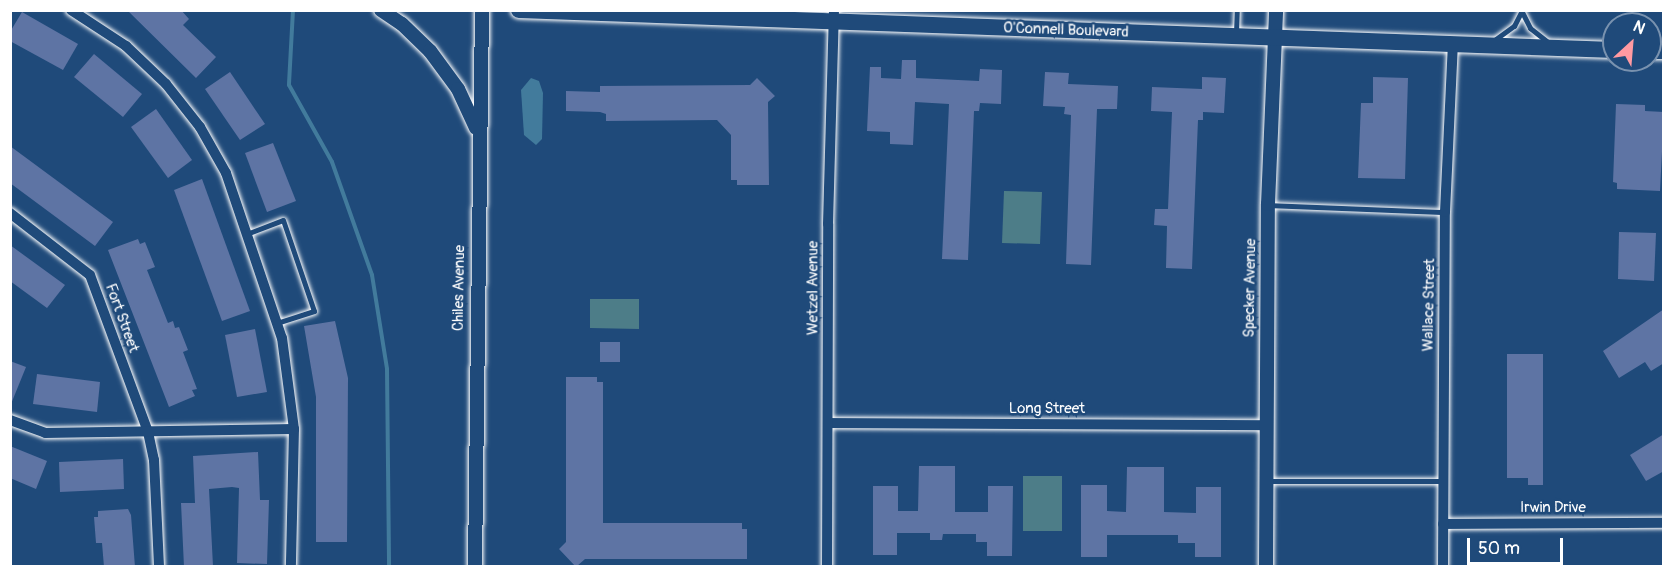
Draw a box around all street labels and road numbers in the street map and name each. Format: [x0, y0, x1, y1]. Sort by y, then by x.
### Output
street label: O'Connell Boulevard [1003, 19, 1129, 41]
street label: Specker Avenue [1240, 238, 1260, 338]
street label: Wetzel Avenue [804, 241, 822, 335]
street label: Chiles Avenue [449, 245, 469, 331]
street label: Wallace Street [1419, 258, 1439, 352]
street label: Fort Street [101, 281, 143, 355]
street label: Long Street [1009, 400, 1085, 418]
street label: Irwin Drive [1520, 499, 1586, 517]

